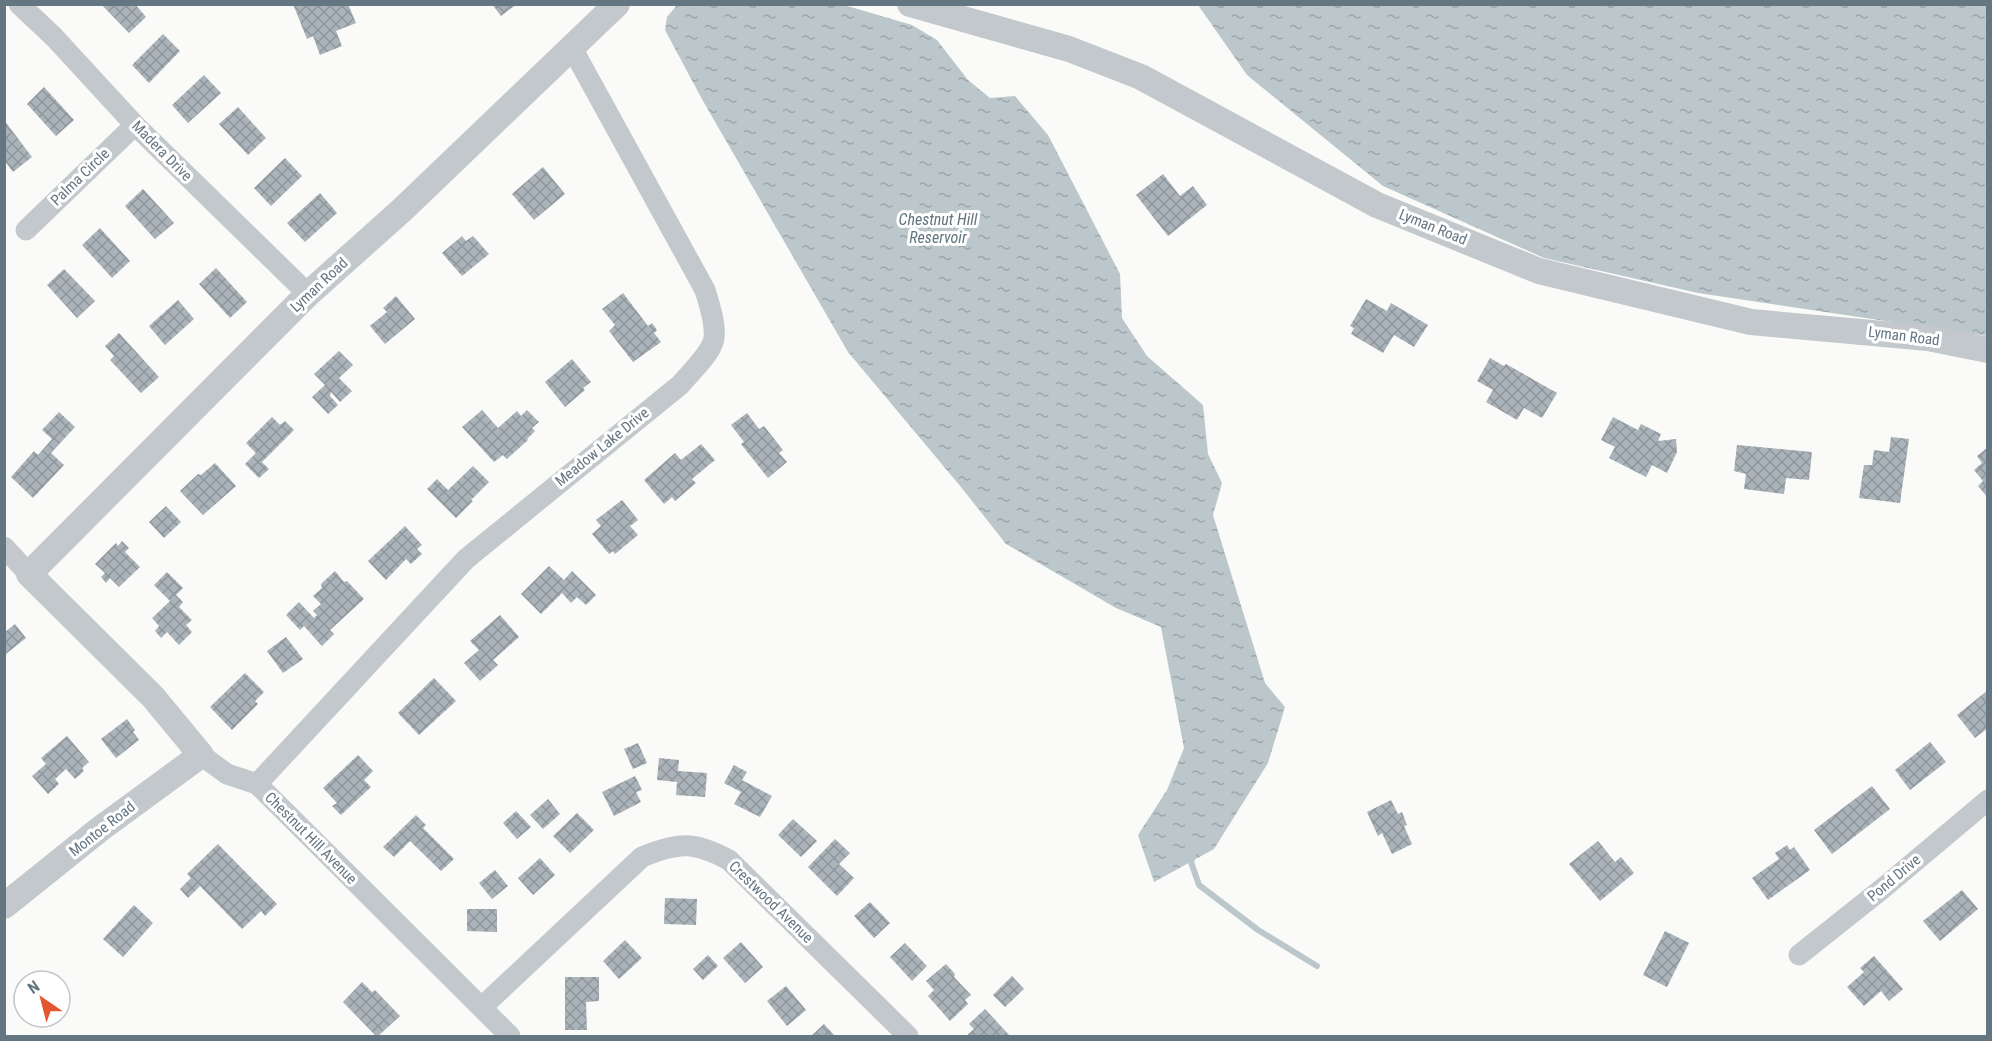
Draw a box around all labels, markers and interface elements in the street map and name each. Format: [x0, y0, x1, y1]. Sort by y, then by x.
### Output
street label: Madera Drive [128, 117, 196, 185]
street label: Palma Circle [47, 145, 113, 209]
street label: Lyman Road [1396, 205, 1470, 249]
water label: Chestnut Hill Reservoir [899, 210, 978, 247]
street label: Lyman Road [287, 254, 351, 316]
street label: Lyman Road [1867, 323, 1941, 349]
street label: Meadow Lake Drive [552, 404, 652, 490]
street label: Chestnut Hill Avenue [261, 788, 361, 888]
street label: Montoe Road [66, 798, 138, 860]
street label: Pond Drive [1864, 851, 1924, 905]
street label: Crestwood Avenue [725, 857, 817, 947]
north arrow [12, 969, 72, 1029]
text: N [24, 977, 43, 998]

